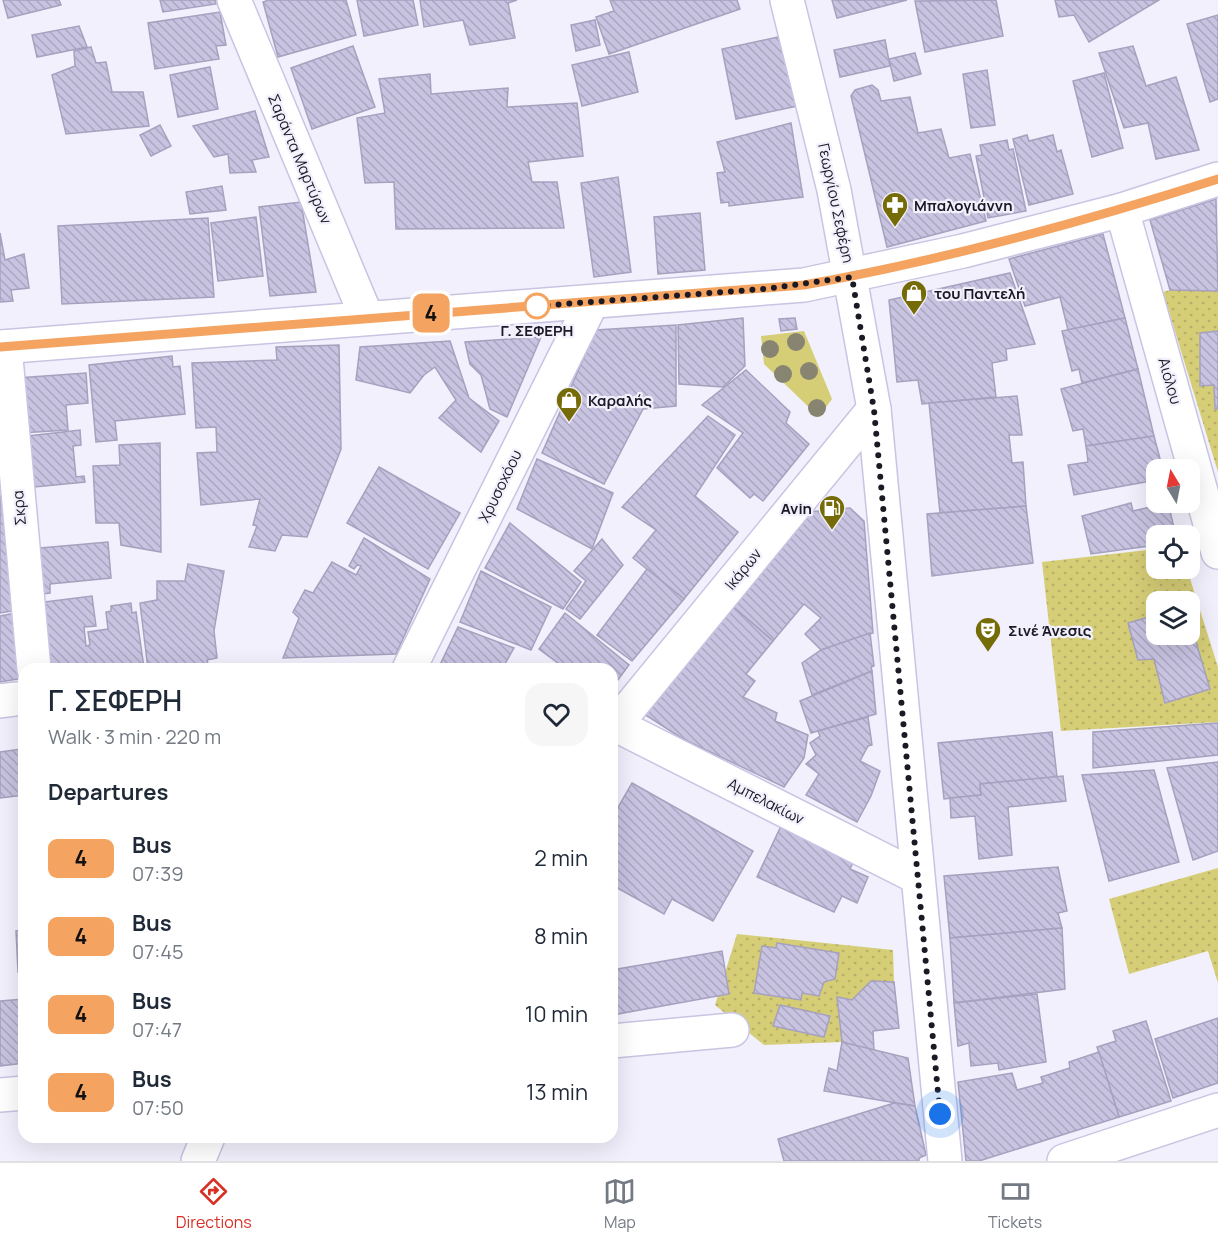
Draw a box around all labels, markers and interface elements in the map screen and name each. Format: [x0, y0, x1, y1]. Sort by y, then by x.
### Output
street label: Σαράντα Μαρτύρων [263, 91, 337, 227]
street label: Γεωργίου Σεφέρη [813, 141, 859, 265]
pharmacy icon: Μπαλογιάννη [880, 190, 910, 228]
place label: Μπαλογιάννη [914, 195, 1013, 216]
shop icon: του Παντελή [899, 278, 929, 316]
place label: του Παντελή [934, 283, 1025, 304]
marker: Γ. ΣΕΦΕΡΗ [524, 293, 550, 319]
line badge: 4 [412, 294, 450, 332]
text: 4 [425, 299, 437, 327]
place label: Γ. ΣΕΦΕΡΗ [501, 320, 573, 341]
street label: Αιόλου [1153, 355, 1187, 407]
shop icon: Καραλής [554, 385, 584, 423]
place label: Καραλής [588, 390, 652, 411]
street label: Χρυσοχόου [473, 446, 527, 526]
north arrow [1146, 459, 1200, 513]
map controls [1146, 459, 1200, 645]
street label: Σκρα [7, 490, 31, 526]
fuel station icon: Avin [817, 493, 847, 531]
place label: Avin [781, 498, 812, 519]
button: locate [1146, 525, 1200, 579]
street label: Ικάρων [720, 544, 766, 594]
button: layers [1146, 591, 1200, 645]
theatre icon: Σινέ Άνεσις [973, 615, 1003, 653]
place label: Σινέ Άνεσις [1008, 620, 1092, 641]
text: Γ. ΣΕΦΕΡΗ [48, 681, 182, 719]
button: heart [525, 683, 588, 746]
text: Walk · 3 min · 220 m [48, 723, 221, 750]
street label: Αμπελακίων [724, 773, 808, 829]
text: Departures [48, 777, 168, 807]
text: Bus [132, 830, 172, 860]
text: 2 min [534, 843, 588, 873]
text: 4 [75, 844, 87, 872]
text: 07:39 [132, 860, 184, 887]
text: Bus [132, 908, 172, 938]
text: 8 min [534, 921, 588, 951]
text: 4 [75, 922, 87, 950]
text: 07:45 [132, 938, 184, 965]
text: Bus [132, 986, 172, 1016]
text: 10 min [525, 999, 588, 1029]
text: 4 [75, 1000, 87, 1028]
text: 07:47 [132, 1016, 182, 1043]
text: Bus [132, 1064, 172, 1094]
text: 13 min [526, 1077, 588, 1107]
text: 4 [75, 1078, 87, 1106]
text: 07:50 [132, 1094, 184, 1121]
your location [925, 1099, 955, 1129]
tab: Directions [176, 1175, 252, 1233]
tab: Map [603, 1175, 636, 1233]
tab: Tickets [988, 1175, 1042, 1233]

